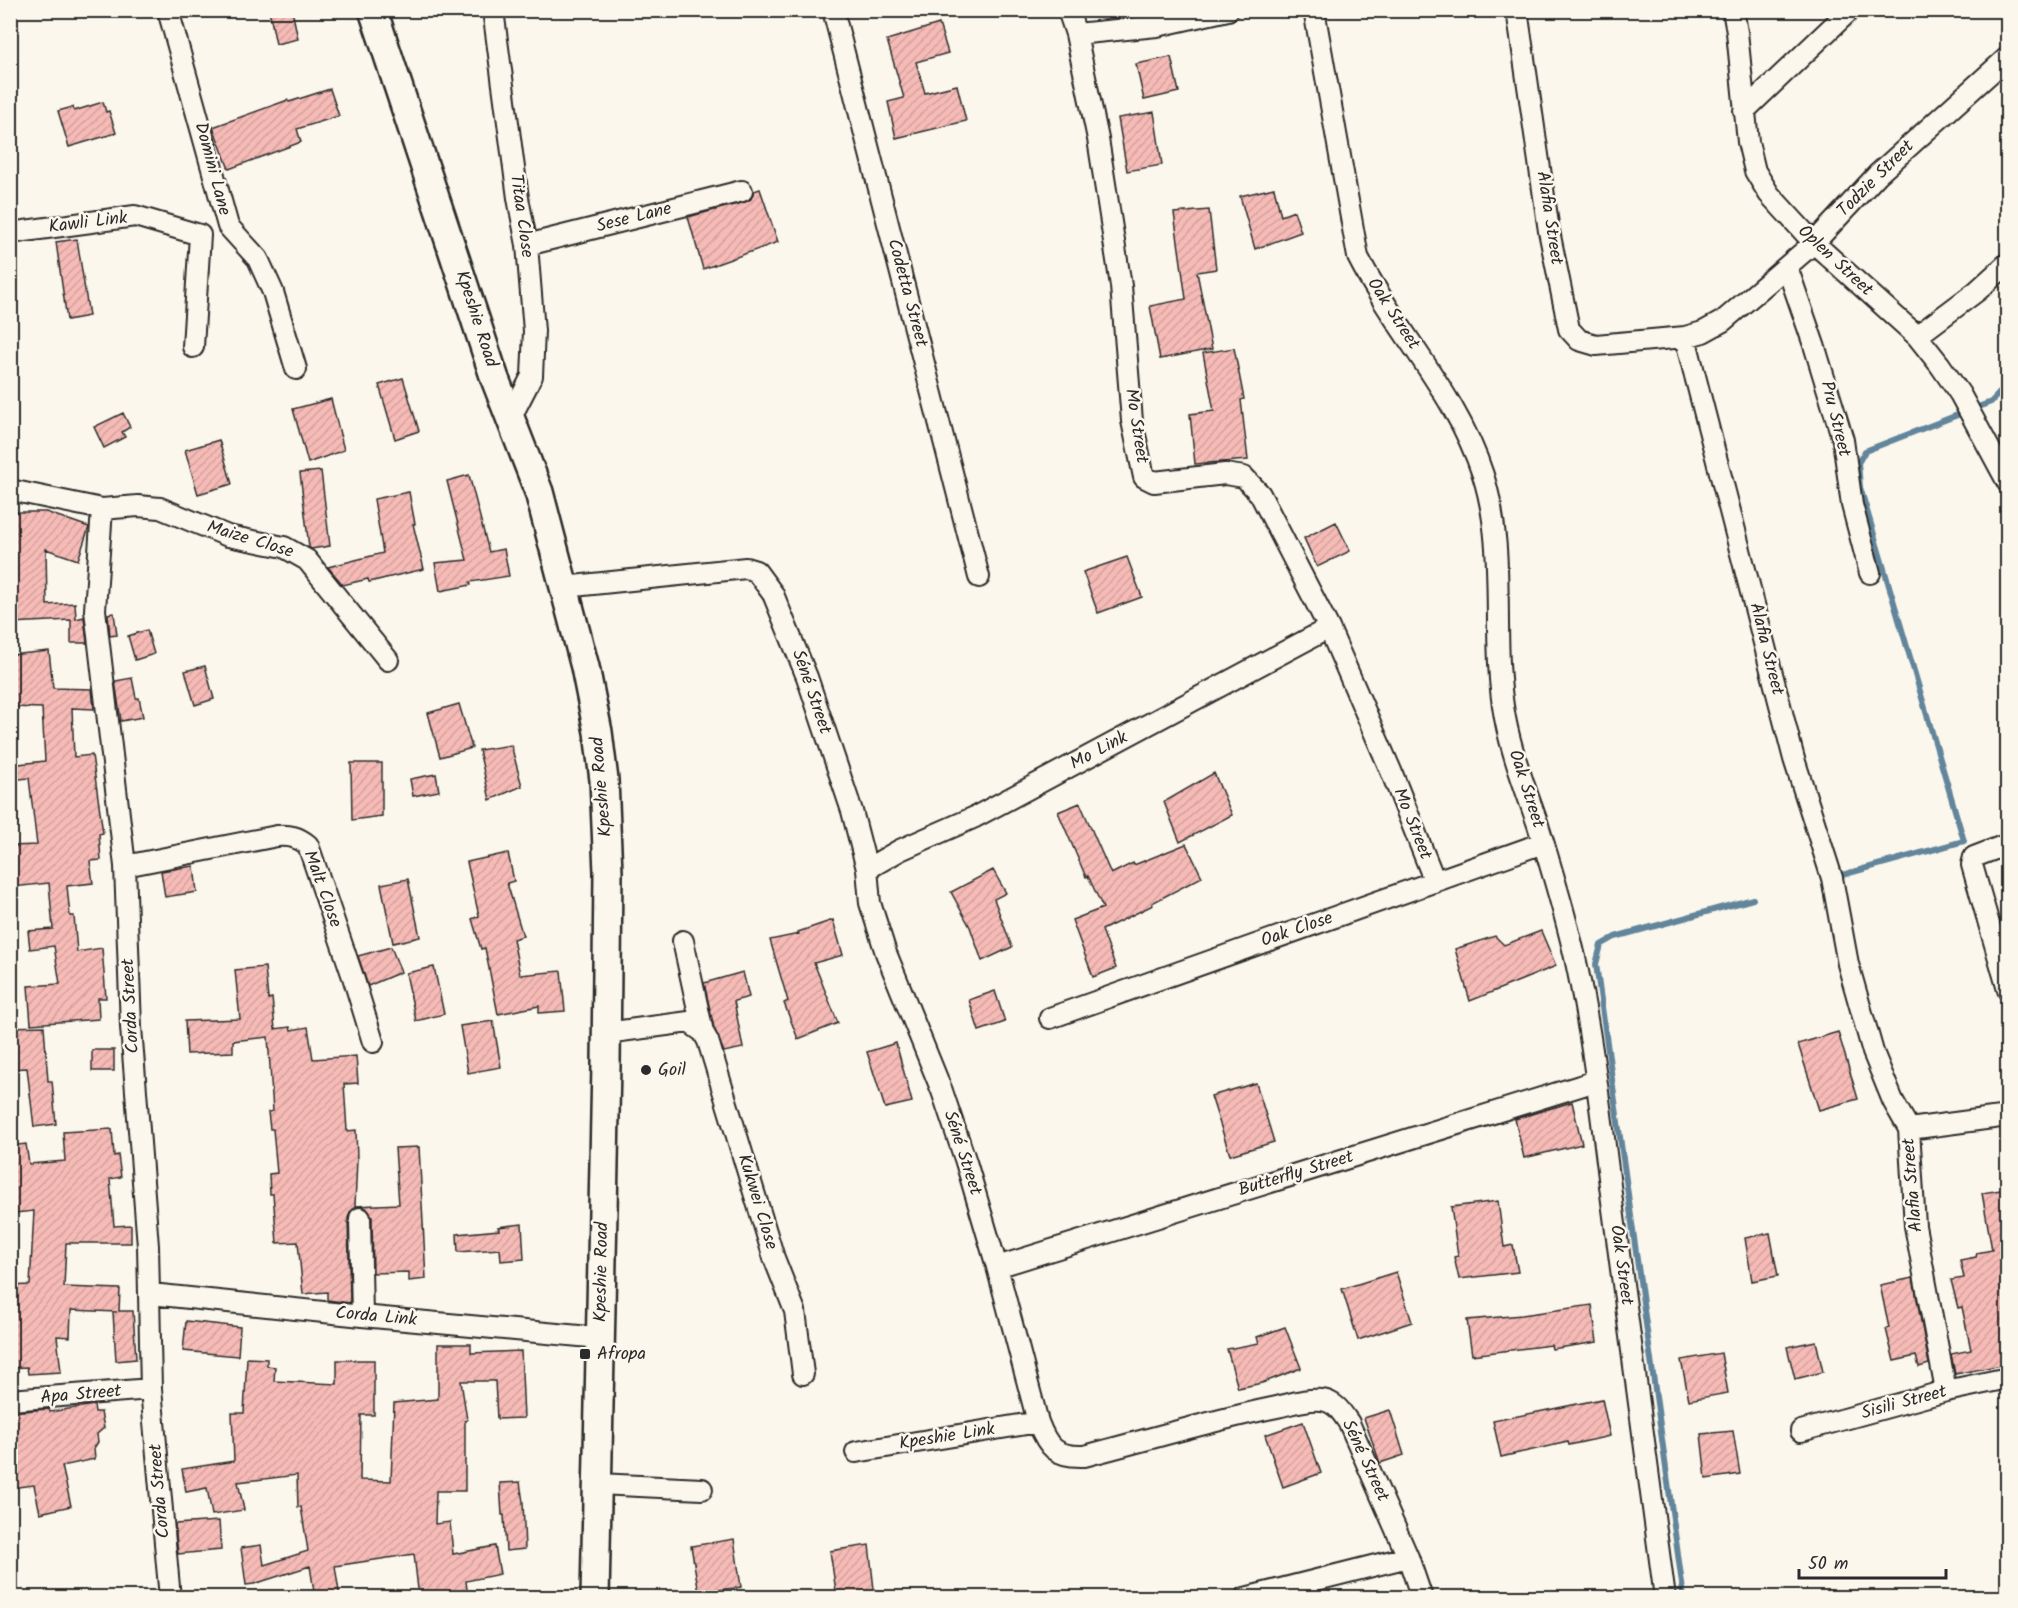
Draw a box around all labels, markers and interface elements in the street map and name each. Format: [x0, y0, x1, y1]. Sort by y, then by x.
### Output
street label: Domini Lane [186, 119, 238, 219]
street label: Todzie Street [1830, 133, 1922, 225]
street label: Alafia Street [1527, 169, 1571, 268]
street label: Titaa Close [501, 172, 541, 260]
street label: Sese Lane [593, 195, 675, 241]
street label: Kawli Link [47, 204, 130, 242]
street label: Oplen Street [1791, 218, 1880, 305]
street label: Codetta Street [879, 236, 936, 351]
street label: Kpeshie Road [447, 267, 506, 372]
street label: Oak Street [1359, 272, 1428, 357]
street label: Pru Street [1812, 378, 1859, 461]
street label: Mo Street [1116, 387, 1156, 466]
street label: Maize Close [203, 513, 297, 567]
street label: Alafia Street [1740, 600, 1792, 699]
street label: Séné Street [783, 646, 839, 739]
street label: Mo Link [1065, 723, 1134, 778]
street label: Kpeshie Road [583, 735, 621, 838]
street label: Oak Street [1500, 746, 1553, 833]
street label: Mo Street [1384, 784, 1440, 865]
street label: Malt Close [295, 846, 349, 932]
street label: Oak Close [1257, 904, 1337, 956]
street label: Corda Street [114, 957, 148, 1054]
place label: Goil [658, 1056, 686, 1085]
marker: Goil [639, 1063, 653, 1077]
street label: Séné Street [935, 1107, 990, 1200]
street label: Alafia Street [1894, 1136, 1932, 1233]
street label: Butterfly Street [1235, 1142, 1358, 1205]
street label: Kukwei Close [729, 1151, 785, 1253]
street label: Kpeshie Road [587, 1221, 617, 1322]
street label: Oak Street [1601, 1223, 1641, 1308]
street label: Corda Link [334, 1299, 419, 1335]
place label: Afropa [597, 1340, 646, 1369]
marker: Afropa [578, 1347, 592, 1361]
street label: Apa Street [39, 1377, 124, 1413]
street label: Sisili Street [1858, 1377, 1951, 1428]
street label: Kpeshie Link [897, 1415, 997, 1459]
street label: Séné Street [1333, 1415, 1397, 1508]
street label: Corda Street [141, 1441, 179, 1540]
scale bar [1799, 1542, 1946, 1580]
text: 50 m [1808, 1550, 1848, 1579]

